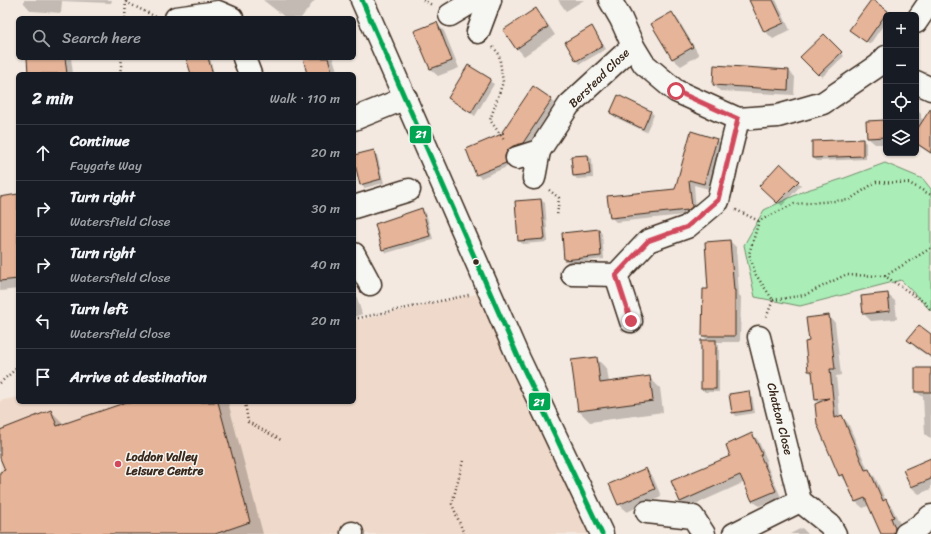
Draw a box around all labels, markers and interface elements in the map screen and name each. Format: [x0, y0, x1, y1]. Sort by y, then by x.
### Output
map controls [883, 12, 919, 156]
button: + [883, 12, 919, 48]
search box [16, 16, 356, 60]
text: Search here [62, 25, 141, 51]
icon: search [30, 27, 52, 49]
street label: Berstead Close [563, 43, 635, 113]
button: − [883, 48, 919, 84]
route start [667, 82, 685, 100]
text: 2 min [32, 83, 73, 113]
button: locate [883, 84, 919, 120]
text: Walk · 110 m [270, 87, 340, 110]
button: layers [883, 120, 919, 156]
line badge: 21 [409, 125, 432, 144]
text: 21 [414, 125, 427, 144]
text: Continue [70, 128, 130, 154]
text: 20 m [311, 141, 340, 164]
icon: ahead [32, 142, 54, 164]
text: Faygate Way [70, 154, 142, 177]
text: Turn right [70, 184, 135, 210]
text: 30 m [311, 197, 340, 220]
icon: right [32, 198, 54, 220]
text: Watersfield Close [70, 210, 170, 233]
text: Turn right [70, 240, 135, 266]
text: 40 m [310, 253, 340, 276]
icon: right [32, 254, 54, 276]
unlabelled marker [471, 257, 481, 267]
text: Watersfield Close [70, 266, 170, 289]
text: Turn left [70, 296, 128, 322]
text: 20 m [311, 309, 340, 332]
icon: left [32, 310, 54, 332]
route end [622, 312, 640, 330]
text: Watersfield Close [70, 322, 170, 345]
text: Arrive at destination [70, 364, 207, 390]
icon: arrive [32, 366, 54, 388]
street label: Chatton Close [760, 380, 800, 458]
line badge: 21 [528, 392, 551, 411]
text: 21 [532, 393, 545, 412]
place label: Loddon Valley Leisure Centre [126, 446, 204, 482]
marker: Loddon Valley Leisure Centre [113, 459, 123, 469]

